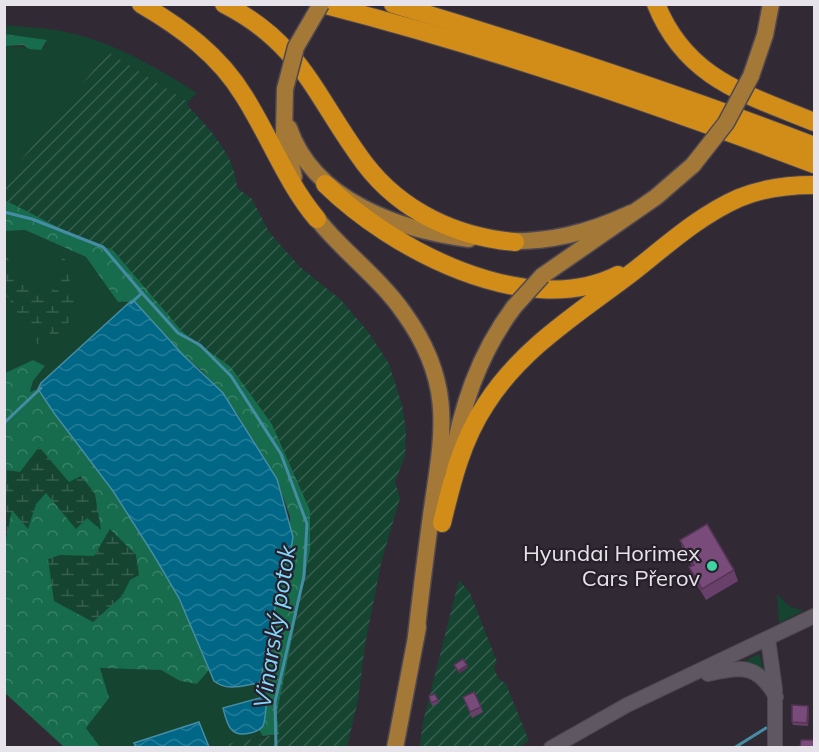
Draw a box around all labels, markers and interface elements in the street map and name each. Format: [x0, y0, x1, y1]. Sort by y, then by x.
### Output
place label: Hyundai Horimex Cars Přerov [523, 539, 700, 592]
water label: Vinarský potok [246, 543, 302, 711]
marker: Hyundai Horimex Cars Přerov [705, 559, 719, 573]

